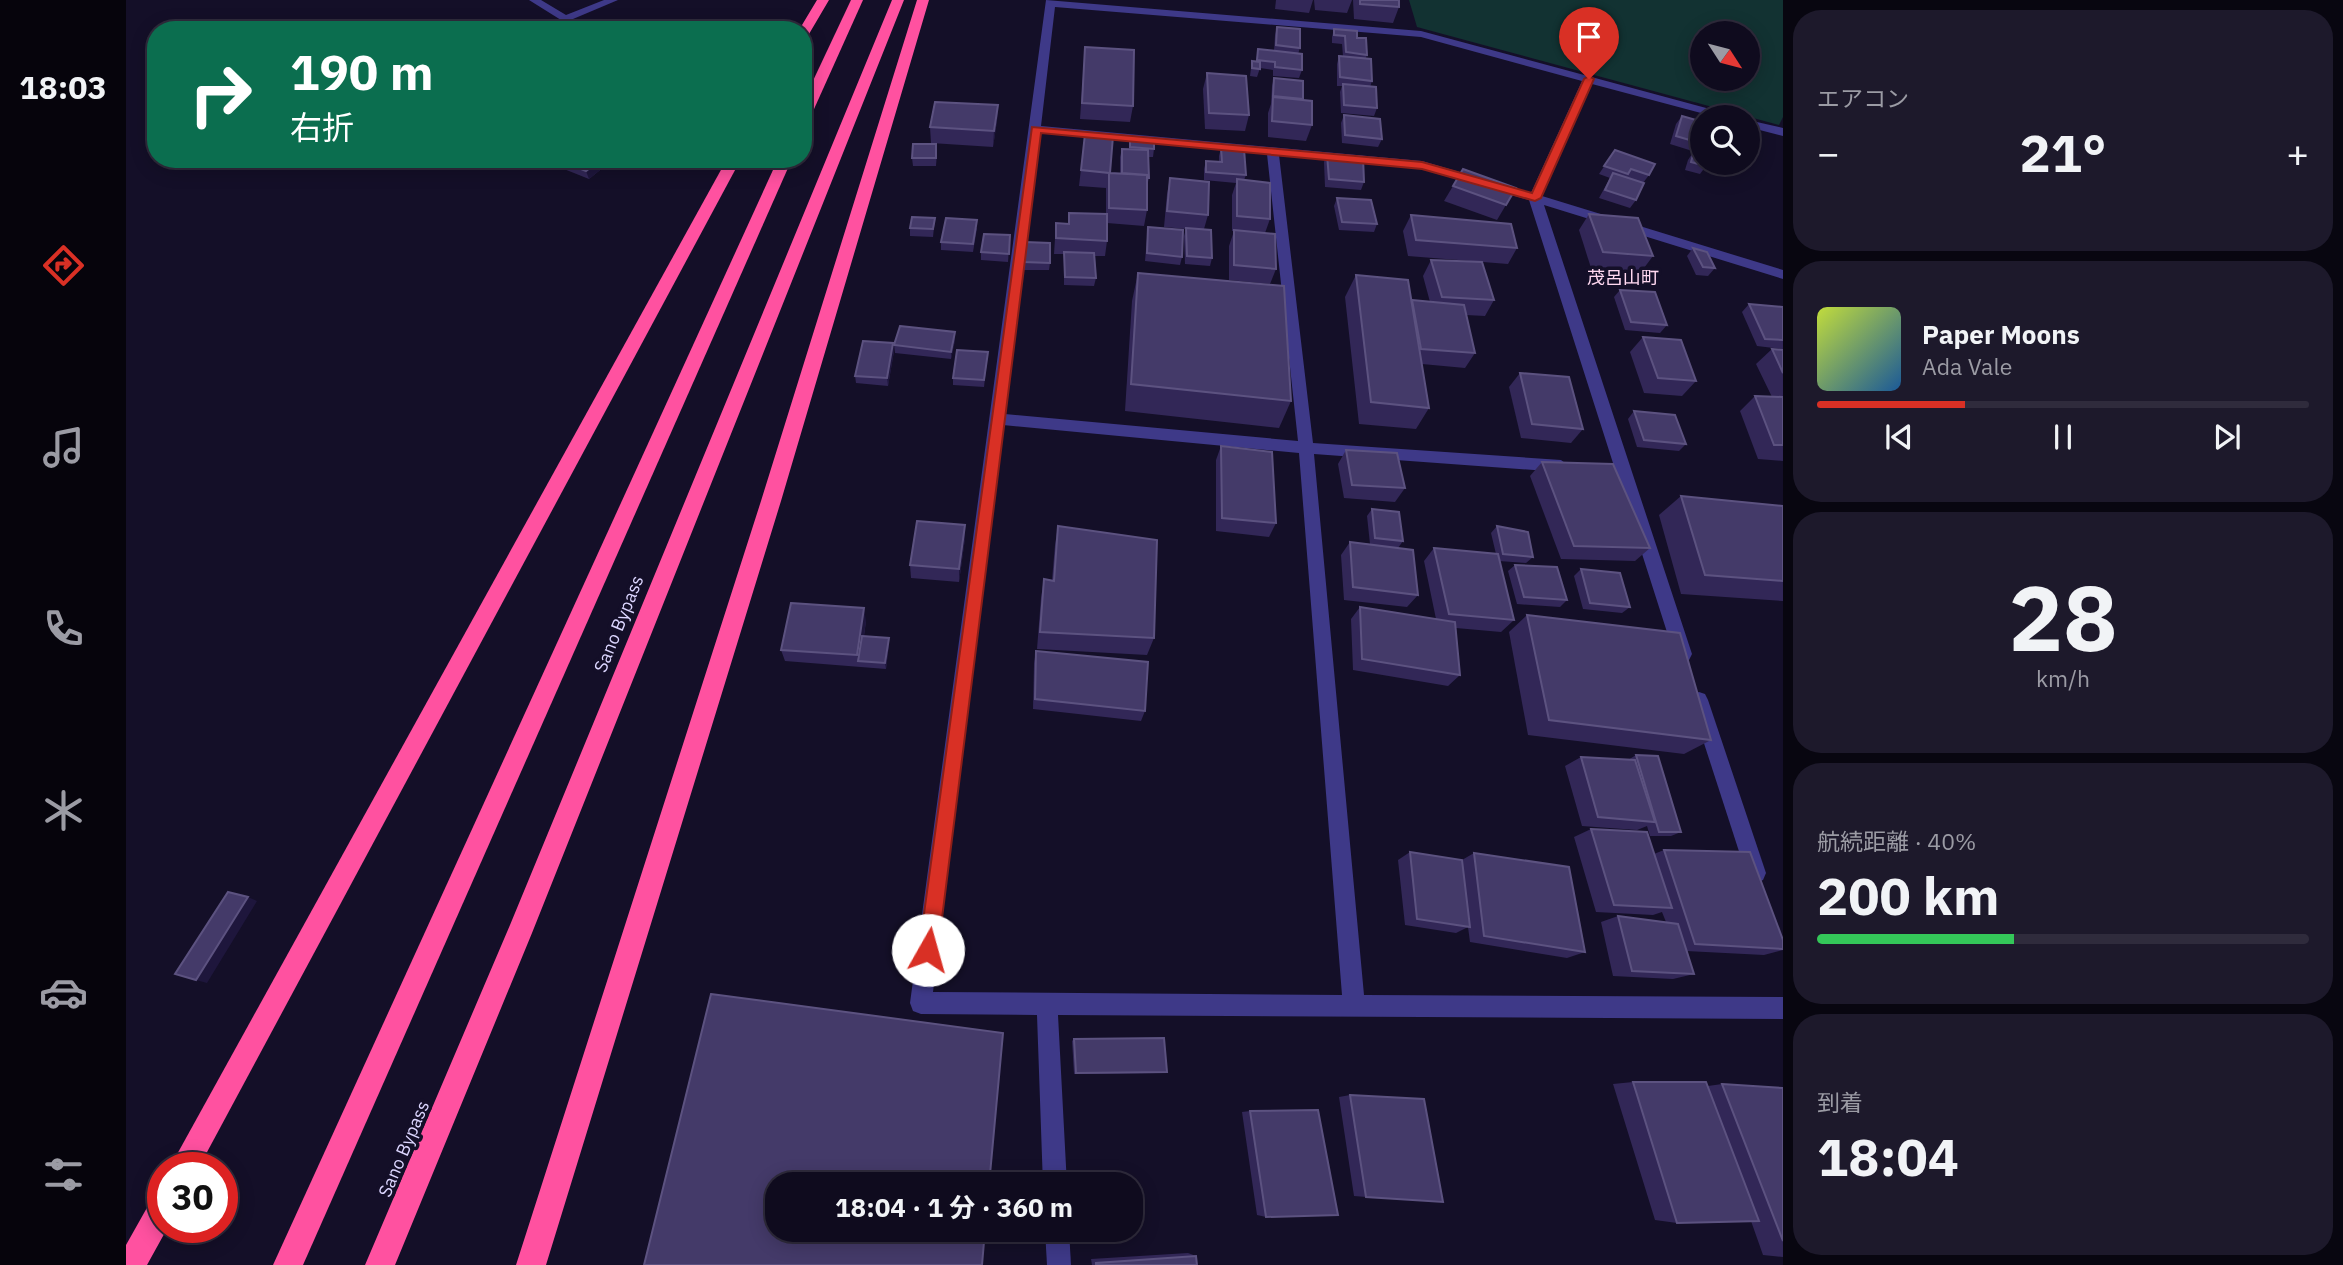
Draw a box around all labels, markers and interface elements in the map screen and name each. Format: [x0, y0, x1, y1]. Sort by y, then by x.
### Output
pin [1559, 7, 1619, 79]
icon: arrive [1570, 18, 1608, 56]
north arrow [1690, 21, 1760, 91]
map controls [1690, 21, 1760, 175]
text: 190 m [290, 40, 434, 103]
icon: right [175, 49, 266, 140]
text: 18:03 [19, 66, 107, 108]
text: エアコン [1817, 83, 1909, 113]
button: search [1690, 105, 1760, 175]
text: 右折 [290, 106, 354, 148]
text: 21° [2020, 119, 2106, 186]
text: − [1817, 128, 1840, 177]
text: + [2286, 128, 2309, 177]
icon: directions [39, 241, 88, 290]
district label: 茂呂山町 [1587, 266, 1659, 289]
text: Paper Moons [1922, 317, 2080, 351]
text: Ada Vale [1922, 351, 2012, 381]
icon: previous [1880, 418, 1918, 456]
icon: pause [2044, 418, 2082, 456]
icon: next [2208, 418, 2246, 456]
icon: music [39, 423, 88, 472]
text: 28 [2008, 558, 2118, 676]
street label: Sano Bypass [589, 572, 648, 676]
icon: phone [39, 604, 88, 653]
text: km/h [2036, 663, 2090, 693]
icon: climate [39, 786, 88, 835]
text: 航続距離 · 40% [1817, 826, 1976, 856]
text: 200 km [1817, 862, 1999, 929]
position arrow [891, 913, 965, 987]
icon: car [39, 968, 88, 1017]
text: 到着 [1817, 1087, 1863, 1117]
street label: Sano Bypass [373, 1097, 434, 1201]
text: 18:04 [1817, 1123, 1959, 1190]
icon: filters [39, 1150, 88, 1199]
speed limit sign: 30 [147, 1152, 238, 1243]
text: 18:04 · 1 分 · 360 m [835, 1190, 1073, 1224]

